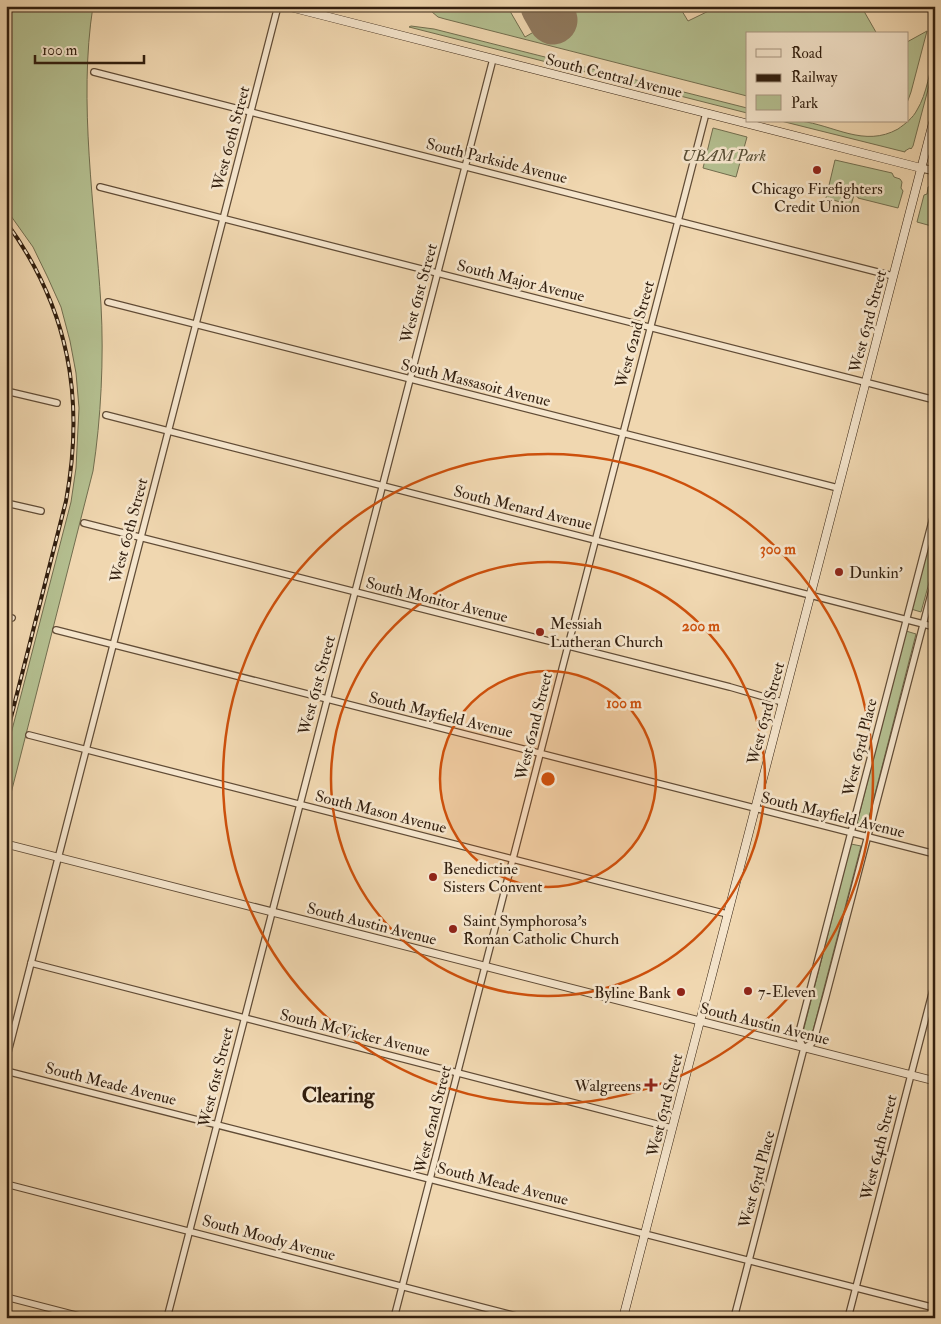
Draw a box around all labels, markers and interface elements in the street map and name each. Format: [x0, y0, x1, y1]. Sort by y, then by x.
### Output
scale bar [35, 32, 144, 64]
legend [746, 32, 908, 122]
text: 100 m [42, 41, 78, 60]
text: Road [791, 44, 823, 63]
street label: South Central Avenue [543, 49, 684, 103]
text: Railway [791, 68, 838, 87]
street label: West 60th Street [207, 84, 255, 194]
text: Park [791, 94, 818, 113]
street label: South Parkside Avenue [424, 134, 570, 188]
park label: UBAM Park [682, 146, 767, 166]
marker: Chicago Firefighters Credit Union [811, 164, 823, 176]
place label: Chicago Firefighters Credit Union [751, 179, 883, 217]
street label: West 61st Street [396, 241, 442, 346]
street label: South Major Avenue [455, 255, 587, 307]
street label: West 63rd Street [844, 268, 891, 376]
street label: West 62nd Street [611, 279, 659, 391]
street label: South Massasoit Avenue [399, 355, 553, 411]
street label: West 60th Street [105, 476, 153, 586]
street label: South Menard Avenue [451, 481, 594, 535]
text: 300 m [760, 540, 796, 559]
place label: Dunkin' [849, 563, 903, 583]
marker: Dunkin' [833, 566, 845, 578]
street label: South Monitor Avenue [364, 573, 510, 627]
place label: Messiah Lutheran Church [550, 614, 664, 652]
text: 200 m [682, 617, 720, 636]
marker: Messiah Lutheran Church [534, 626, 546, 638]
street label: West 61st Street [294, 633, 340, 738]
street label: West 63rd Street [742, 660, 789, 768]
street label: West 62nd Street [511, 671, 557, 783]
street label: South Mayfield Avenue [367, 687, 515, 743]
text: 100 m [606, 694, 642, 713]
street label: West 63rd Place [838, 696, 882, 799]
centre of rings [539, 770, 557, 788]
street label: South Mason Avenue [313, 786, 449, 838]
street label: South Mayfield Avenue [759, 787, 907, 843]
place label: Benedictine Sisters Convent [443, 859, 543, 897]
marker: Benedictine Sisters Convent [427, 871, 439, 883]
street label: South Austin Avenue [305, 898, 439, 950]
place label: Saint Symphorosa's Roman Catholic Church [463, 911, 620, 949]
marker: Saint Symphorosa's Roman Catholic Church [447, 923, 459, 935]
place label: 7-Eleven [758, 982, 816, 1002]
place label: Byline Bank [594, 983, 671, 1003]
marker: 7-Eleven [742, 985, 754, 997]
marker: Byline Bank [675, 986, 687, 998]
street label: South Austin Avenue [698, 998, 832, 1050]
street label: South McVicker Avenue [278, 1005, 432, 1061]
street label: West 61st Street [194, 1025, 238, 1130]
street label: West 63rd Street [642, 1052, 687, 1160]
street label: South Meade Avenue [43, 1058, 179, 1110]
street label: West 62nd Street [410, 1064, 456, 1176]
place label: Walgreens [574, 1076, 641, 1096]
marker: Walgreens [645, 1079, 657, 1091]
district label: Clearing [302, 1082, 375, 1109]
street label: West 64th Street [856, 1093, 902, 1203]
street label: West 63rd Place [734, 1128, 780, 1231]
street label: South Meade Avenue [435, 1158, 571, 1210]
street label: South Moody Avenue [200, 1211, 338, 1265]

